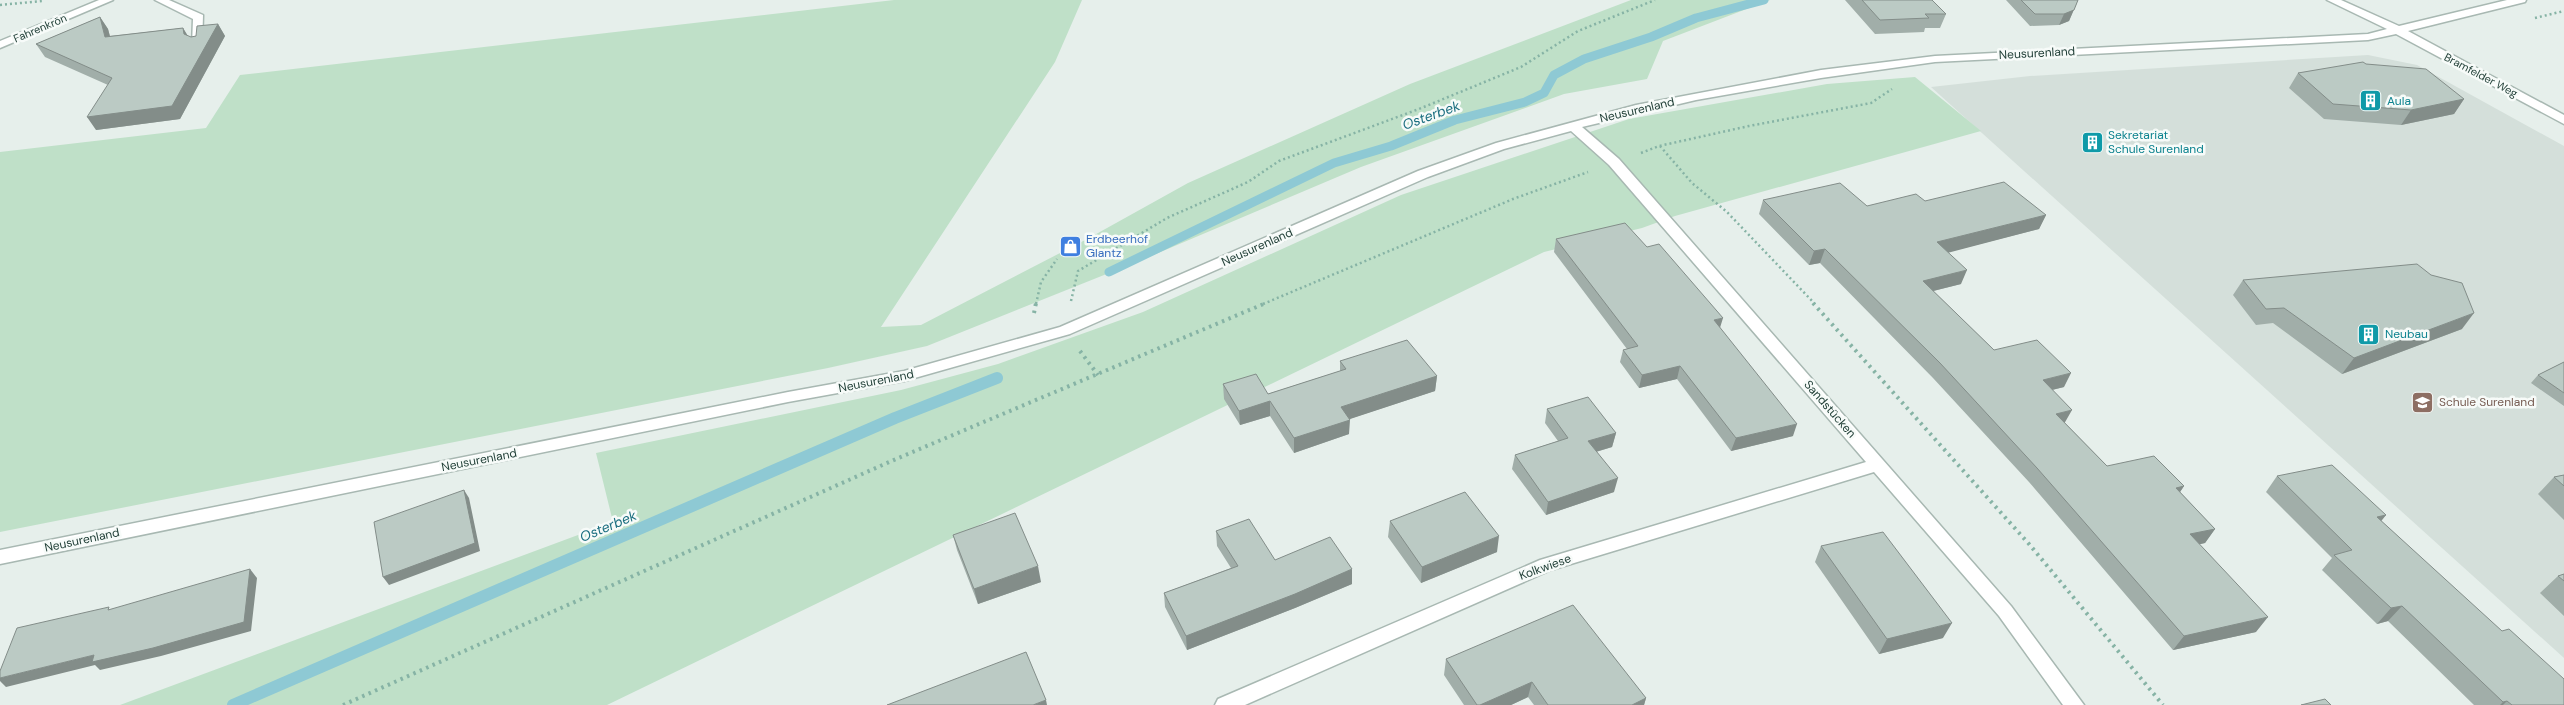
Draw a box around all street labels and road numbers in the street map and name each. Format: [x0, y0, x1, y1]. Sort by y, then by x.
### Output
street label: Fahrenkrön [11, 11, 69, 45]
street label: Neusurenland [1998, 43, 2076, 63]
street label: Bramfelder Weg [2442, 50, 2520, 100]
street label: Neusurenland [1598, 94, 1676, 126]
street label: Neusurenland [1219, 224, 1295, 270]
street label: Neusurenland [837, 366, 915, 396]
street label: Sandstücken [1801, 377, 1860, 441]
street label: Neusurenland [440, 445, 518, 475]
street label: Neusurenland [43, 524, 121, 556]
street label: Kolkwiese [1517, 550, 1573, 584]

